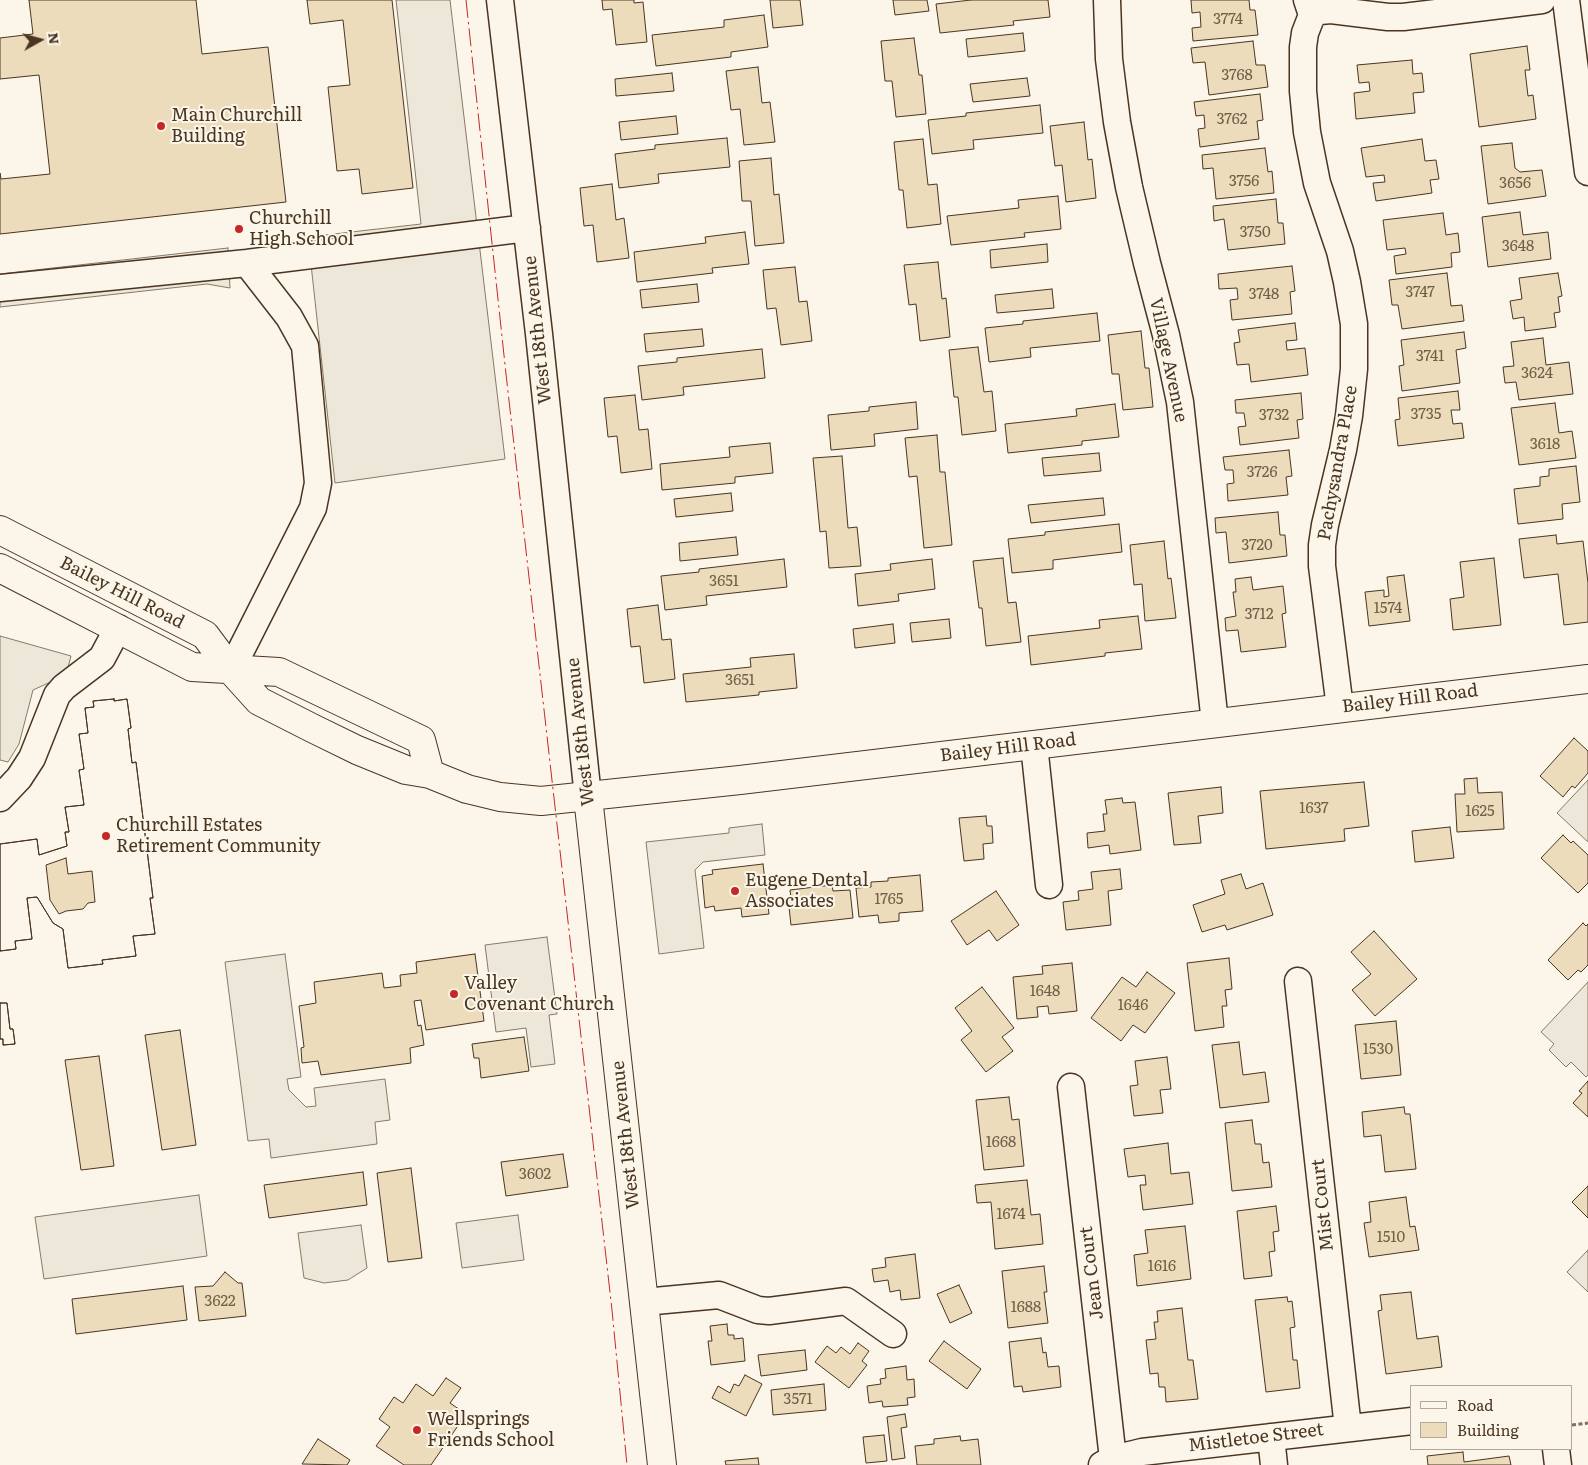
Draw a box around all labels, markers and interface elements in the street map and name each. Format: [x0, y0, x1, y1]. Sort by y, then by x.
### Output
house number: 3774 [1213, 11, 1243, 29]
north arrow [15, 15, 65, 65]
text: N [44, 31, 66, 45]
house number: 3768 [1221, 67, 1253, 85]
place label: Main Churchill Building [171, 105, 302, 148]
house number: 3762 [1217, 111, 1247, 129]
marker: Main Churchill Building [155, 120, 167, 132]
house number: 3756 [1229, 173, 1259, 191]
house number: 3656 [1499, 175, 1531, 193]
place label: Churchill High School [249, 208, 354, 250]
marker: Churchill High School [233, 223, 245, 235]
house number: 3750 [1239, 224, 1271, 242]
house number: 3648 [1502, 238, 1534, 256]
street label: West 18th Avenue [519, 255, 557, 405]
house number: 3747 [1405, 284, 1435, 302]
house number: 3748 [1249, 286, 1279, 304]
street label: Village Avenue [1144, 296, 1192, 424]
house number: 3741 [1416, 348, 1444, 366]
house number: 3624 [1521, 365, 1553, 383]
street label: Pachysandra Place [1314, 384, 1362, 542]
house number: 3735 [1411, 406, 1441, 424]
house number: 3732 [1259, 407, 1289, 425]
house number: 3618 [1530, 436, 1560, 454]
house number: 3726 [1247, 464, 1277, 482]
house number: 3720 [1241, 537, 1273, 555]
street label: Bailey Hill Road [56, 552, 188, 634]
house number: 3651 [709, 573, 739, 591]
house number: 1574 [1374, 600, 1402, 618]
house number: 3712 [1245, 606, 1273, 624]
street label: West 18th Avenue [562, 657, 600, 807]
house number: 3651 [725, 672, 755, 690]
street label: Bailey Hill Road [1341, 680, 1479, 718]
street label: Bailey Hill Road [939, 729, 1077, 767]
house number: 1637 [1299, 800, 1329, 818]
house number: 1625 [1465, 803, 1495, 821]
place label: Churchill Estates Retirement Community [116, 815, 321, 858]
marker: Churchill Estates Retirement Community [100, 830, 112, 842]
place label: Eugene Dental Associates [745, 870, 868, 912]
marker: Eugene Dental Associates [729, 885, 741, 897]
house number: 1765 [875, 891, 903, 909]
place label: Valley Covenant Church [464, 973, 614, 1016]
house number: 1648 [1030, 983, 1060, 1001]
marker: Valley Covenant Church [448, 988, 460, 1000]
house number: 1646 [1118, 997, 1148, 1015]
house number: 1530 [1363, 1041, 1393, 1059]
street label: West 18th Avenue [607, 1060, 645, 1210]
house number: 1668 [986, 1134, 1016, 1152]
street label: Mist Court [1307, 1158, 1339, 1252]
house number: 3602 [519, 1166, 551, 1184]
house number: 1674 [997, 1206, 1025, 1224]
street label: Jean Court [1076, 1225, 1108, 1321]
house number: 1510 [1377, 1229, 1405, 1247]
house number: 1616 [1148, 1258, 1176, 1276]
house number: 3622 [204, 1293, 236, 1311]
house number: 1688 [1011, 1299, 1041, 1317]
legend [1410, 1385, 1573, 1450]
house number: 3571 [783, 1391, 813, 1409]
text: Road [1457, 1393, 1493, 1416]
place label: Wellsprings Friends School [427, 1409, 554, 1452]
text: Building [1457, 1418, 1519, 1441]
street label: Mistletoe Street [1187, 1419, 1325, 1457]
marker: Wellsprings Friends School [411, 1424, 423, 1436]

